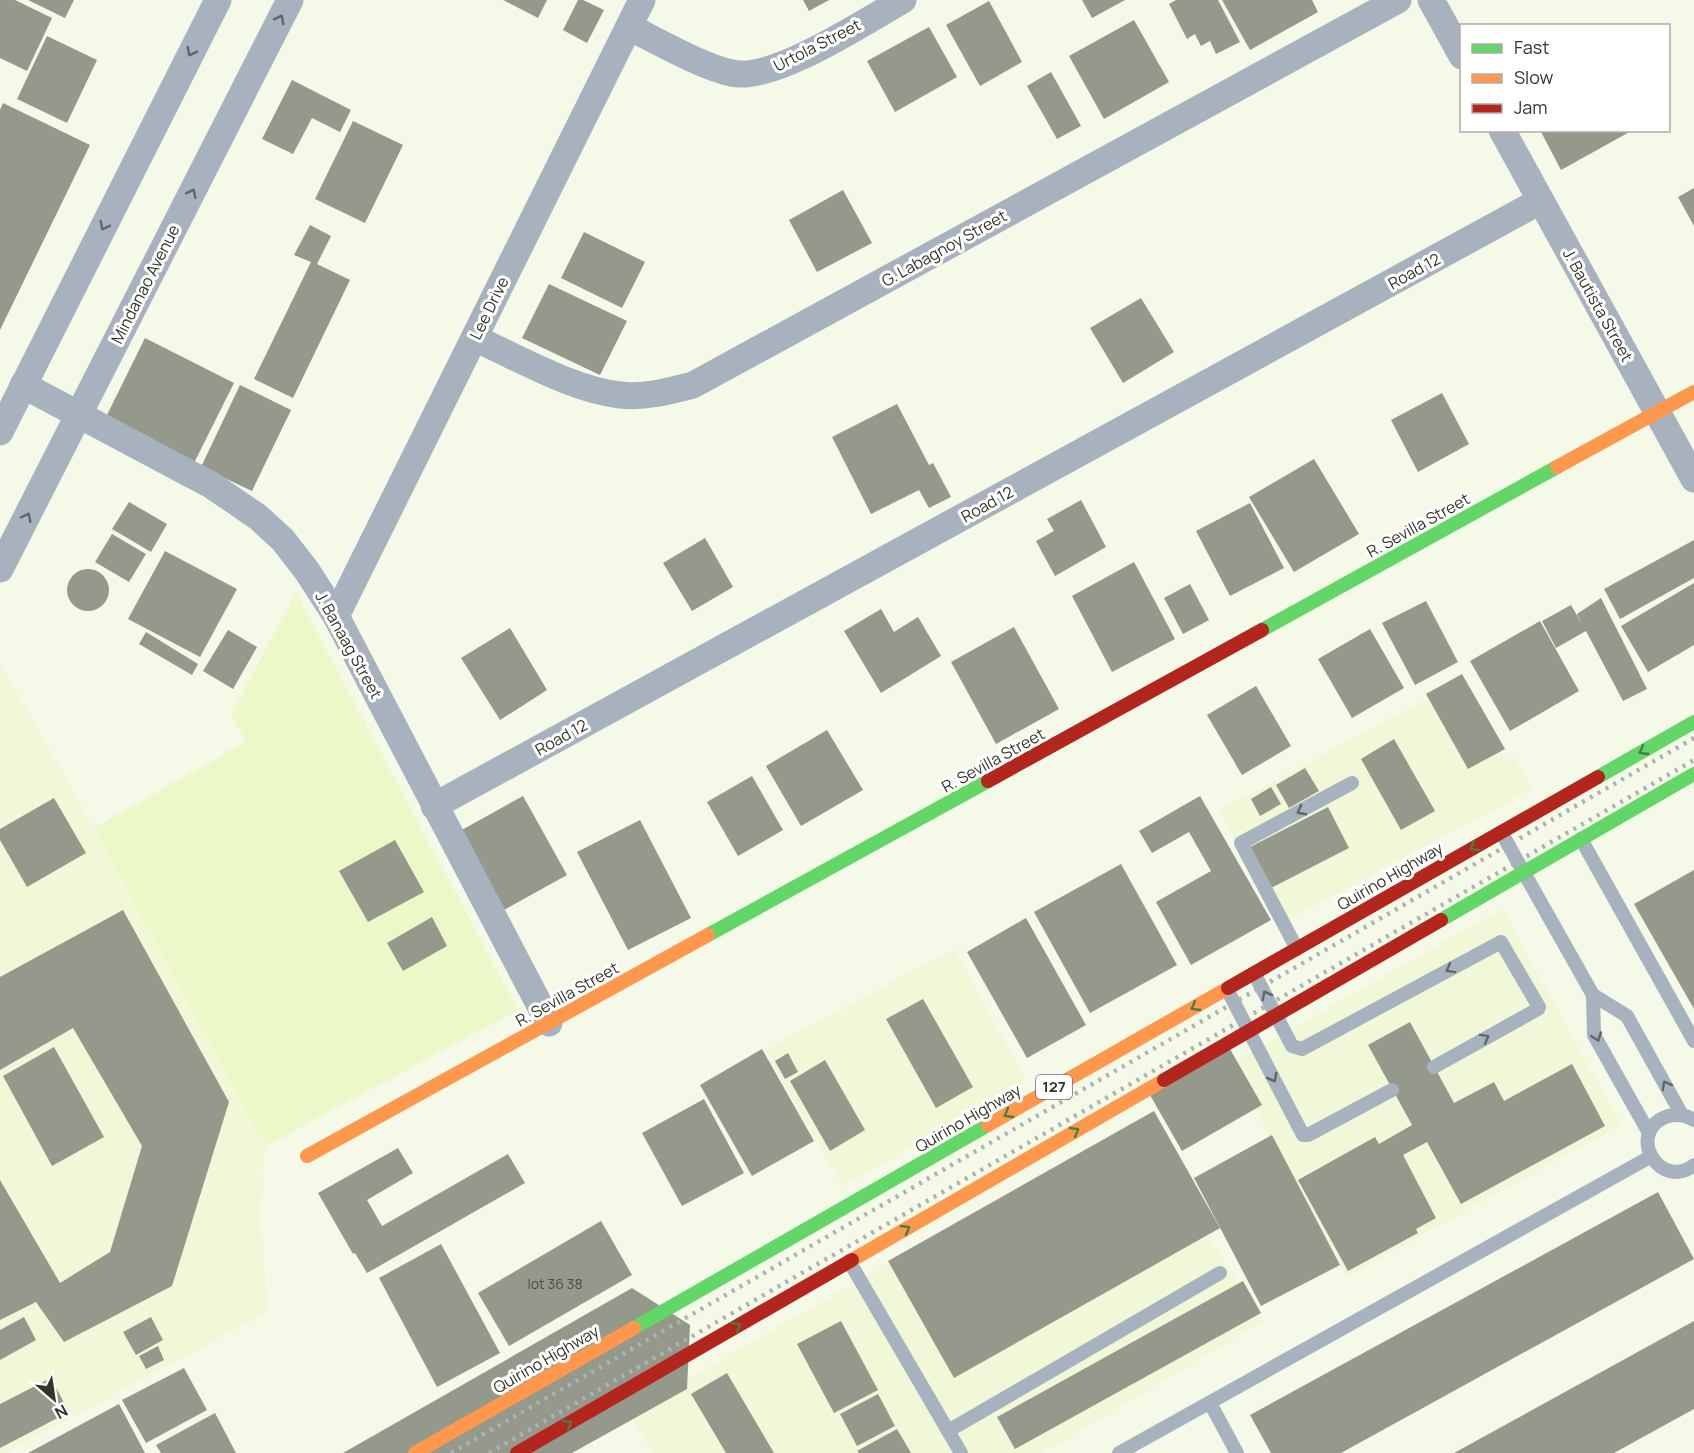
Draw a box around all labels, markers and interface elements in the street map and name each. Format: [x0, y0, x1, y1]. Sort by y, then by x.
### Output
street label: Urtola Street [770, 14, 864, 76]
one-way arrow [273, 15, 284, 26]
legend [1460, 24, 1670, 132]
text: Fast [1514, 35, 1549, 59]
one-way arrow [187, 46, 199, 57]
text: Slow [1514, 65, 1554, 89]
text: Jam [1514, 95, 1548, 119]
one-way arrow [184, 189, 196, 200]
street label: G. Labagnoy Street [878, 204, 1010, 292]
one-way arrow [99, 220, 111, 231]
street label: Mindanao Avenue [105, 221, 185, 347]
street label: J. Bautista Street [1558, 245, 1638, 365]
street label: Road 12 [1384, 248, 1444, 294]
street label: Lee Drive [464, 273, 514, 343]
street label: Road 12 [957, 481, 1017, 527]
street label: R. Sevilla Street [1363, 488, 1473, 562]
one-way arrow [19, 512, 31, 523]
street label: J. Banaag Street [310, 587, 388, 703]
street label: Road 12 [531, 714, 591, 760]
street label: R. Sevilla Street [938, 723, 1048, 797]
one-way arrow [1639, 743, 1649, 755]
one-way arrow [1297, 804, 1307, 815]
street label: Quirino Highway [1333, 837, 1447, 915]
one-way arrow [1470, 840, 1480, 851]
street label: R. Sevilla Street [512, 957, 622, 1031]
one-way arrow [1446, 962, 1456, 973]
one-way arrow [1262, 991, 1273, 1001]
one-way arrow [1191, 999, 1201, 1011]
one-way arrow [1590, 1031, 1603, 1041]
one-way arrow [1479, 1034, 1489, 1045]
one-way arrow [1266, 1072, 1277, 1082]
road number: 127 [1036, 1075, 1072, 1099]
street label: Quirino Highway [911, 1079, 1025, 1157]
one-way arrow [1662, 1081, 1673, 1091]
one-way arrow [1004, 1107, 1014, 1118]
one-way arrow [1068, 1127, 1079, 1139]
one-way arrow [900, 1225, 910, 1236]
house number: lot 36 38 [527, 1274, 583, 1293]
street label: Quirino Highway [489, 1320, 603, 1398]
one-way arrow [731, 1322, 741, 1334]
north arrow [24, 1369, 84, 1429]
text: N [51, 1400, 72, 1425]
one-way arrow [562, 1419, 572, 1431]

